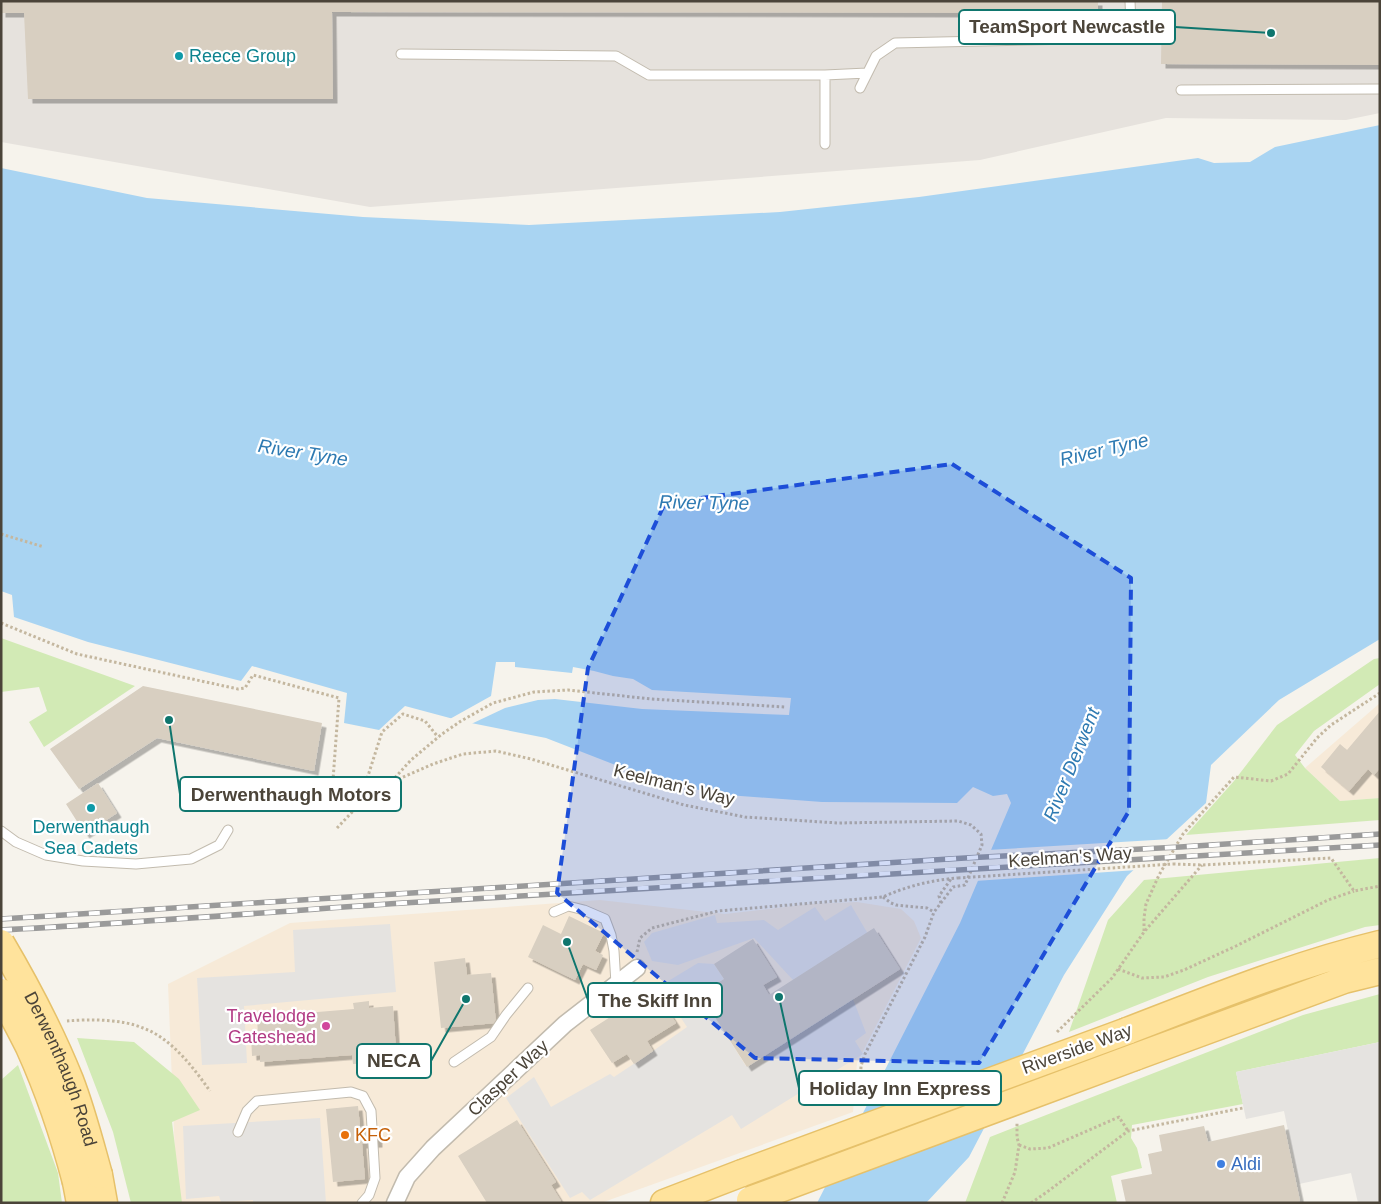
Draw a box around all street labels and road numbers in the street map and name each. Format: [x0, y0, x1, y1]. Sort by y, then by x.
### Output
street label: Keelman's Way [612, 760, 736, 810]
street label: Keelman's Way [1008, 843, 1132, 871]
street label: Derwenthaugh Road [20, 988, 101, 1148]
street label: Riverside Way [1019, 1020, 1135, 1078]
street label: Clasper Way [464, 1036, 552, 1120]

